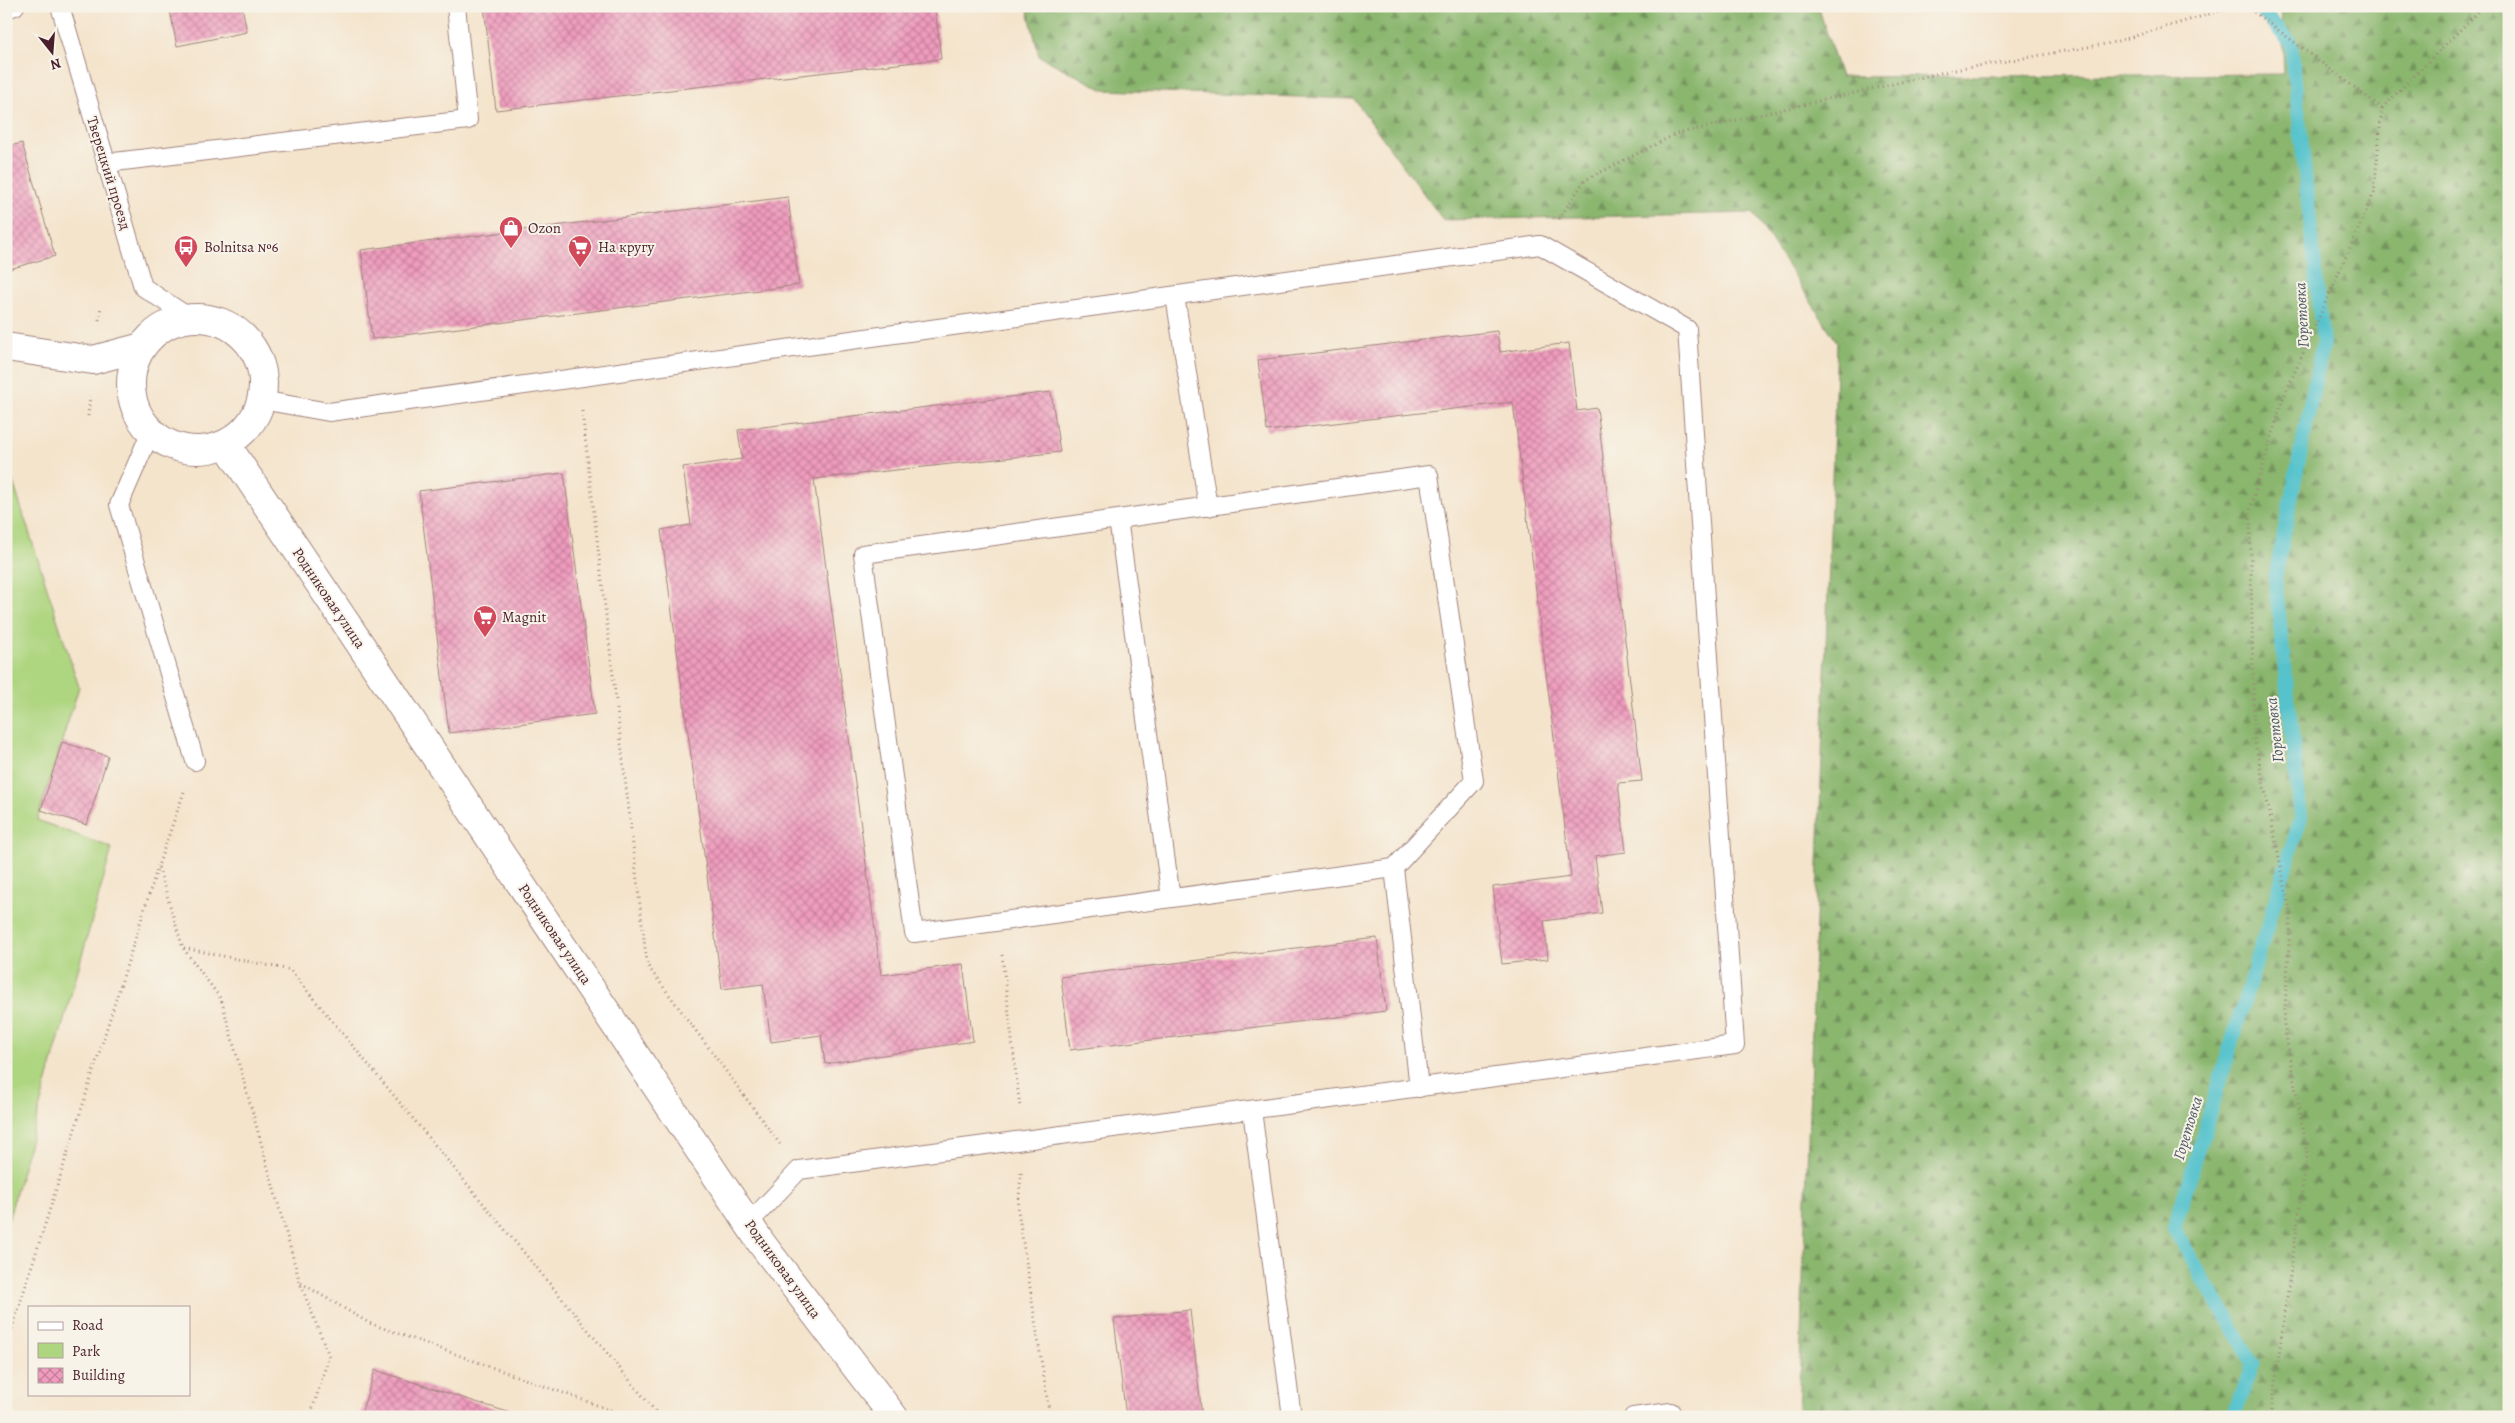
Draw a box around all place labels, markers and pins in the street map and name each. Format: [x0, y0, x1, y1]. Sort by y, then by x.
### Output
shop icon: Ozon [498, 215, 524, 249]
place label: Ozon [528, 218, 561, 238]
bus stop icon: Bolnitsa №6 [173, 234, 199, 268]
supermarket icon: На кругу [567, 234, 593, 268]
place label: Bolnitsa №6 [204, 237, 279, 257]
place label: На кругу [598, 237, 654, 257]
supermarket icon: Magnit [472, 604, 498, 638]
place label: Magnit [502, 607, 547, 627]

